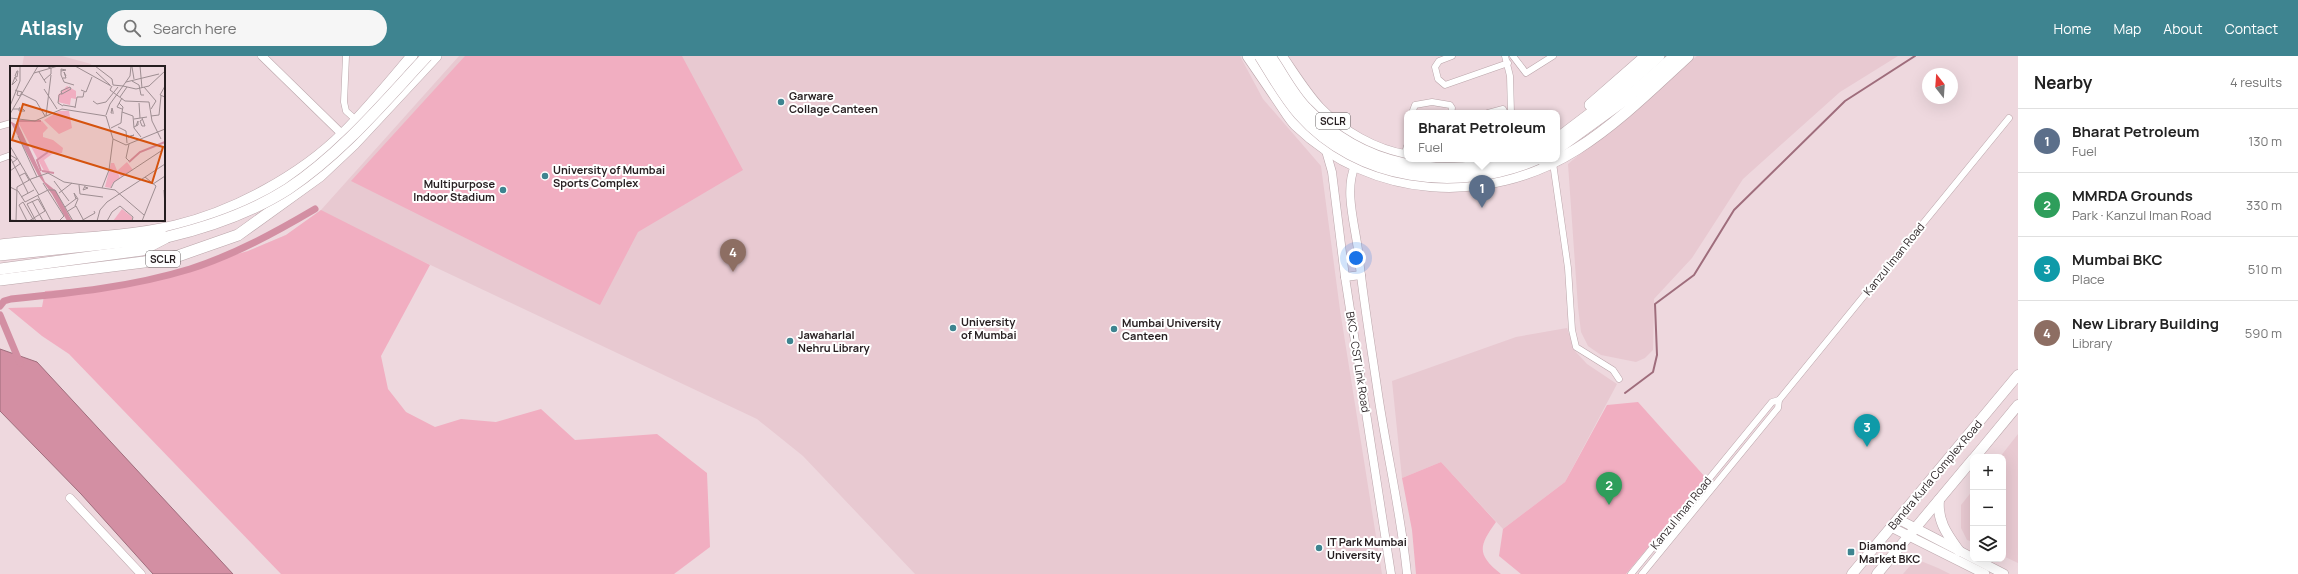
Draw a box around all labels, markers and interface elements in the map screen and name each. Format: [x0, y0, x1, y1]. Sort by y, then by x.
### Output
search box [107, 10, 387, 46]
text: Atlasly [20, 15, 83, 41]
icon: search [121, 17, 143, 39]
text: Search here [153, 18, 236, 39]
text: Home [2054, 19, 2091, 38]
text: Map [2113, 19, 2141, 38]
text: About [2163, 19, 2203, 38]
text: Contact [2225, 19, 2278, 38]
inset map [10, 66, 165, 221]
north arrow [1922, 68, 1958, 104]
text: Nearby [2034, 71, 2092, 94]
text: 4 results [2230, 73, 2282, 91]
place label: Garware Collage Canteen [789, 88, 878, 116]
marker: Garware Collage Canteen [776, 97, 786, 107]
popup [1404, 110, 1560, 162]
road number: SCLR [1316, 113, 1350, 129]
text: Bharat Petroleum [1418, 117, 1546, 138]
text: Bharat Petroleum [2072, 121, 2200, 142]
text: 1 [2044, 132, 2050, 150]
text: 130 m [2248, 132, 2282, 150]
text: Fuel [1418, 138, 1443, 156]
text: Fuel [2072, 142, 2097, 160]
place label: University of Mumbai Sports Complex [553, 162, 665, 190]
marker: University of Mumbai Sports Complex [540, 171, 550, 181]
pin: 1 [1469, 175, 1495, 208]
place label: Multipurpose Indoor Stadium [413, 176, 495, 204]
marker: Multipurpose Indoor Stadium [498, 185, 508, 195]
text: MMRDA Grounds [2072, 185, 2193, 206]
text: 2 [2043, 196, 2051, 214]
text: 330 m [2246, 196, 2282, 214]
text: Park · Kanzul Iman Road [2072, 206, 2211, 224]
street label: Kanzul Iman Road [1860, 219, 1927, 298]
pin: 4 [720, 239, 746, 272]
your location [1346, 248, 1366, 268]
text: Mumbai BKC [2072, 249, 2163, 270]
road number: SCLR [146, 251, 180, 267]
text: 3 [2043, 260, 2051, 278]
text: 510 m [2248, 260, 2282, 278]
text: Place [2072, 270, 2105, 288]
street label: BKC - CST Link Road [1343, 310, 1374, 413]
text: New Library Building [2072, 313, 2219, 334]
place label: University of Mumbai [961, 314, 1017, 342]
place label: Mumbai University Canteen [1122, 315, 1222, 343]
marker: University of Mumbai [948, 323, 958, 333]
marker: Mumbai University Canteen [1109, 324, 1119, 334]
text: 4 [2043, 324, 2051, 342]
text: 590 m [2245, 324, 2282, 342]
place label: Jawaharlal Nehru Library [798, 327, 870, 355]
text: Library [2072, 334, 2112, 352]
marker: Jawaharlal Nehru Library [785, 336, 795, 346]
pin: 3 [1854, 414, 1880, 447]
street label: Bandra Kurla Complex Road [1884, 417, 1985, 533]
map controls [1970, 454, 2006, 562]
button: + [1970, 454, 2006, 490]
pin: 2 [1596, 472, 1622, 505]
street label: Kanzul Iman Road [1647, 473, 1714, 552]
button: − [1970, 490, 2006, 526]
button: layers [1970, 526, 2006, 562]
place label: IT Park Mumbai University [1327, 534, 1407, 562]
place label: Diamond Market BKC [1859, 538, 1920, 566]
marker: IT Park Mumbai University [1314, 543, 1324, 553]
marker: Diamond Market BKC [1846, 547, 1856, 557]

